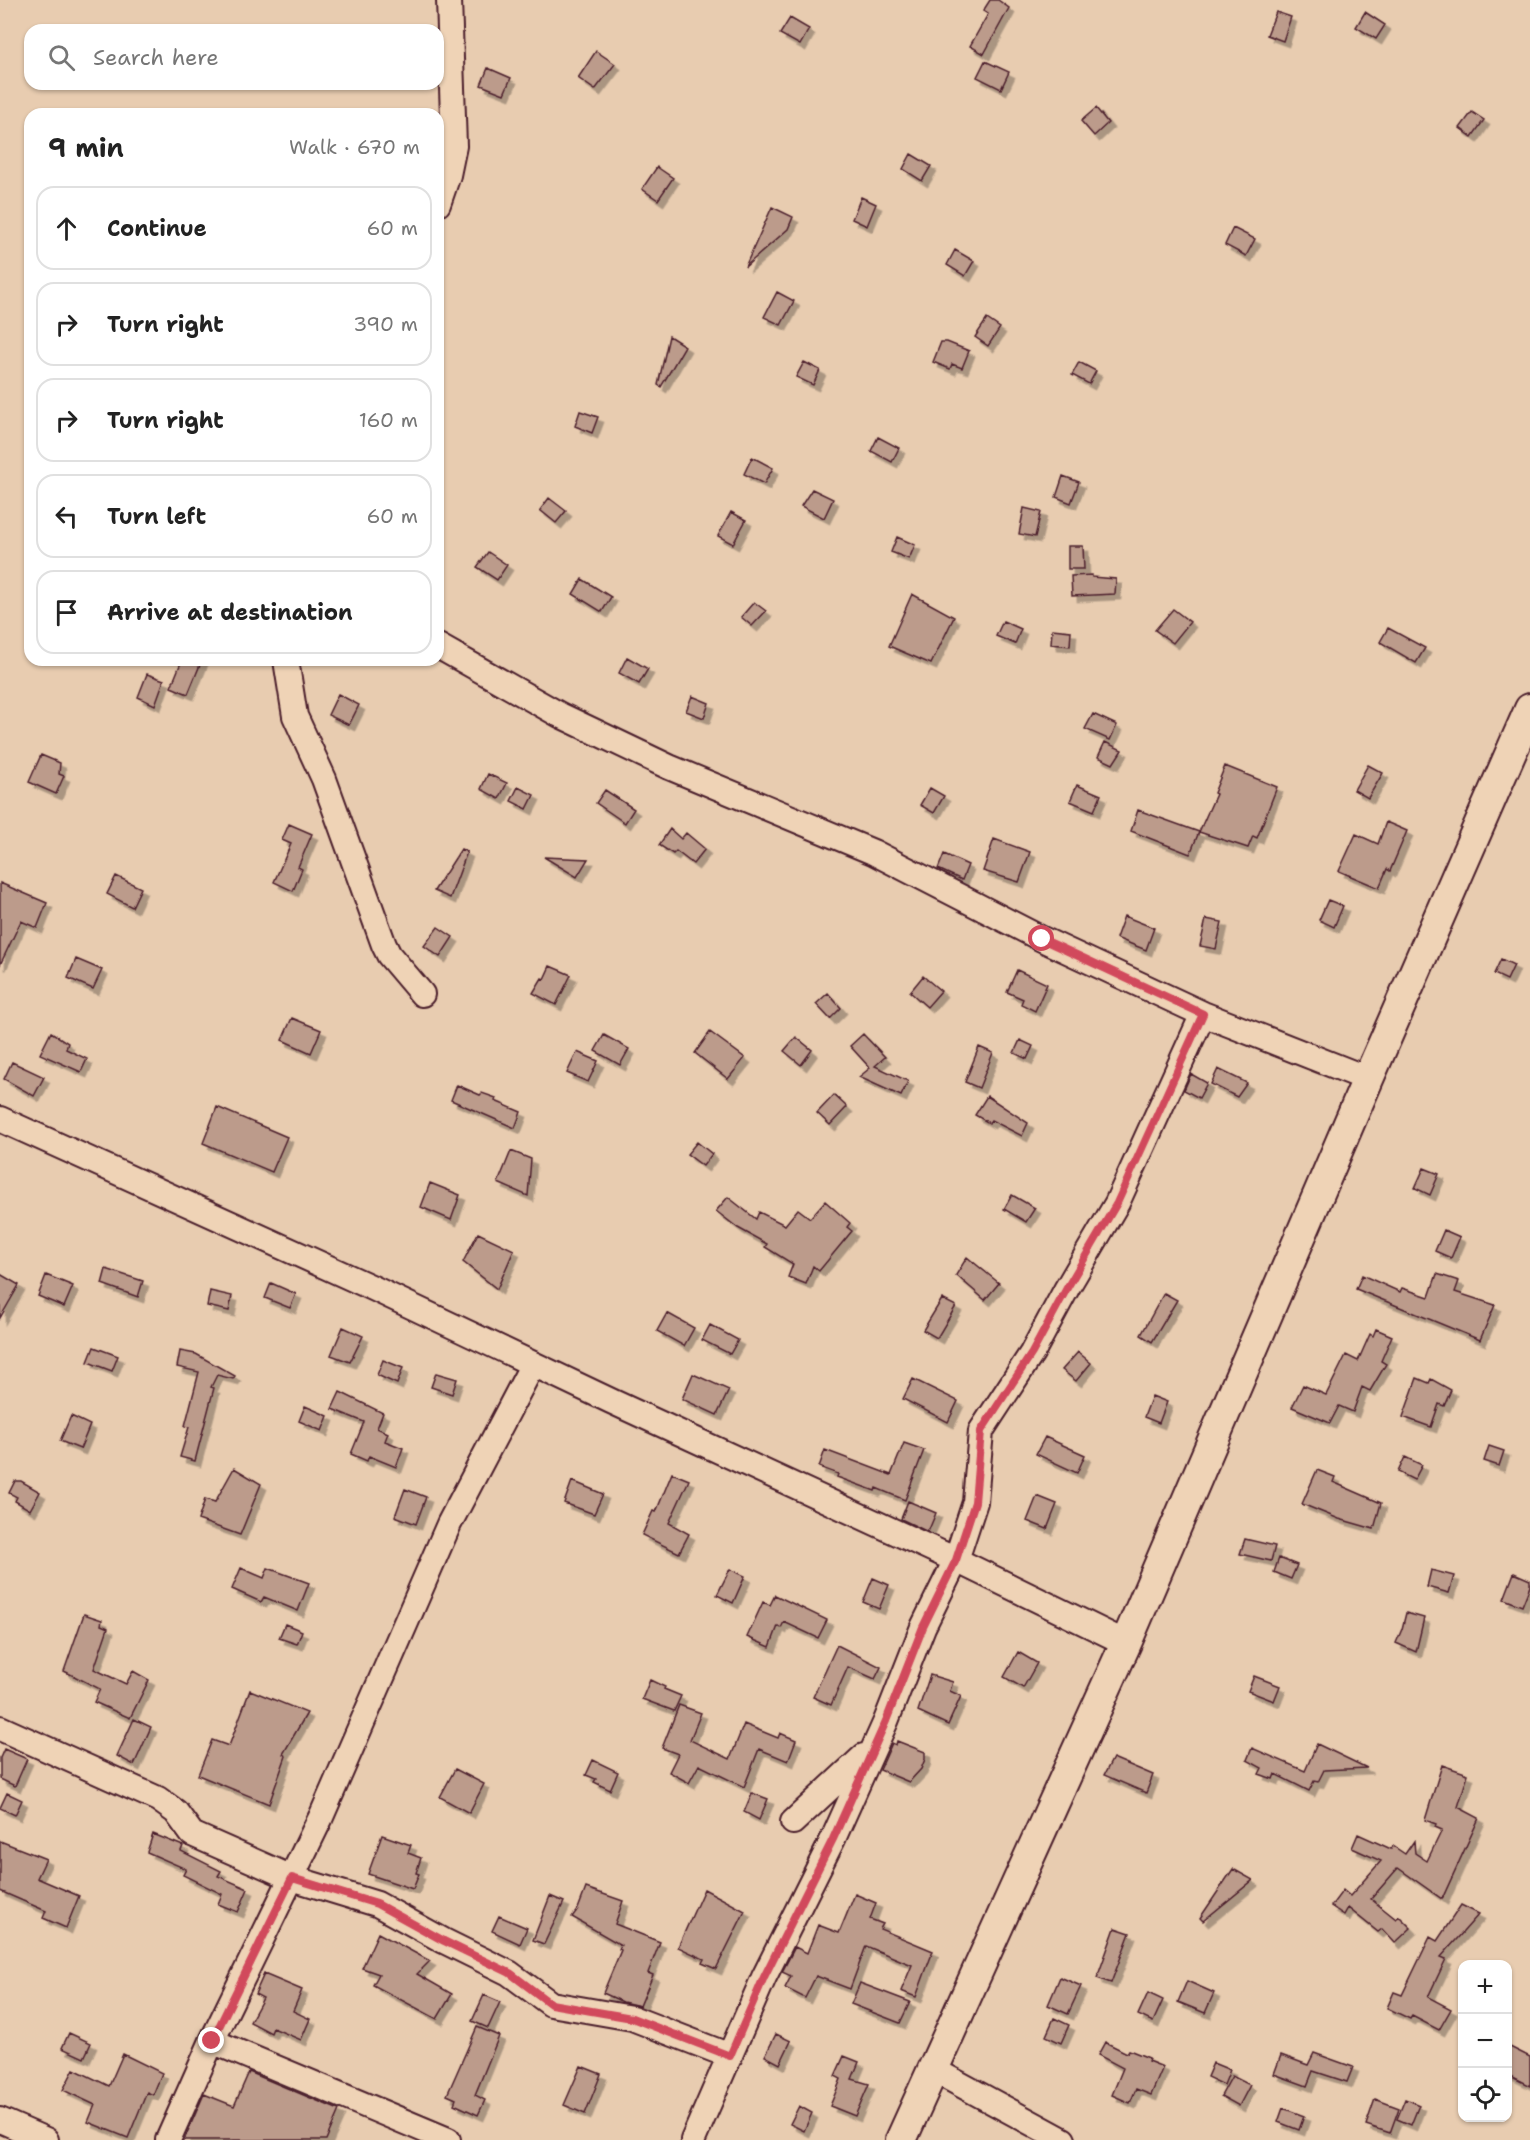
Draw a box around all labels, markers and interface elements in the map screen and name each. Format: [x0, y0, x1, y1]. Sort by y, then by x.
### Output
search box [24, 24, 444, 90]
icon: search [45, 41, 78, 74]
text: Search here [93, 43, 219, 72]
text: 9 min [48, 130, 124, 165]
text: Walk · 670 m [289, 134, 420, 160]
icon: ahead [50, 212, 83, 245]
text: Continue [107, 214, 207, 243]
text: 60 m [366, 215, 418, 241]
icon: right [50, 308, 83, 341]
text: Turn right [107, 310, 224, 339]
text: 390 m [353, 311, 418, 337]
icon: right [50, 404, 83, 437]
text: Turn right [107, 406, 224, 435]
text: 160 m [359, 407, 418, 433]
icon: left [50, 500, 83, 533]
text: Turn left [107, 502, 206, 531]
text: 60 m [366, 503, 418, 529]
icon: arrive [50, 596, 83, 629]
text: Arrive at destination [107, 598, 353, 627]
route start [1028, 925, 1054, 951]
map controls [1458, 1960, 1512, 2122]
button: + [1458, 1960, 1512, 2014]
button: − [1458, 2014, 1512, 2068]
route end [198, 2027, 224, 2053]
button: locate [1458, 2068, 1512, 2122]

